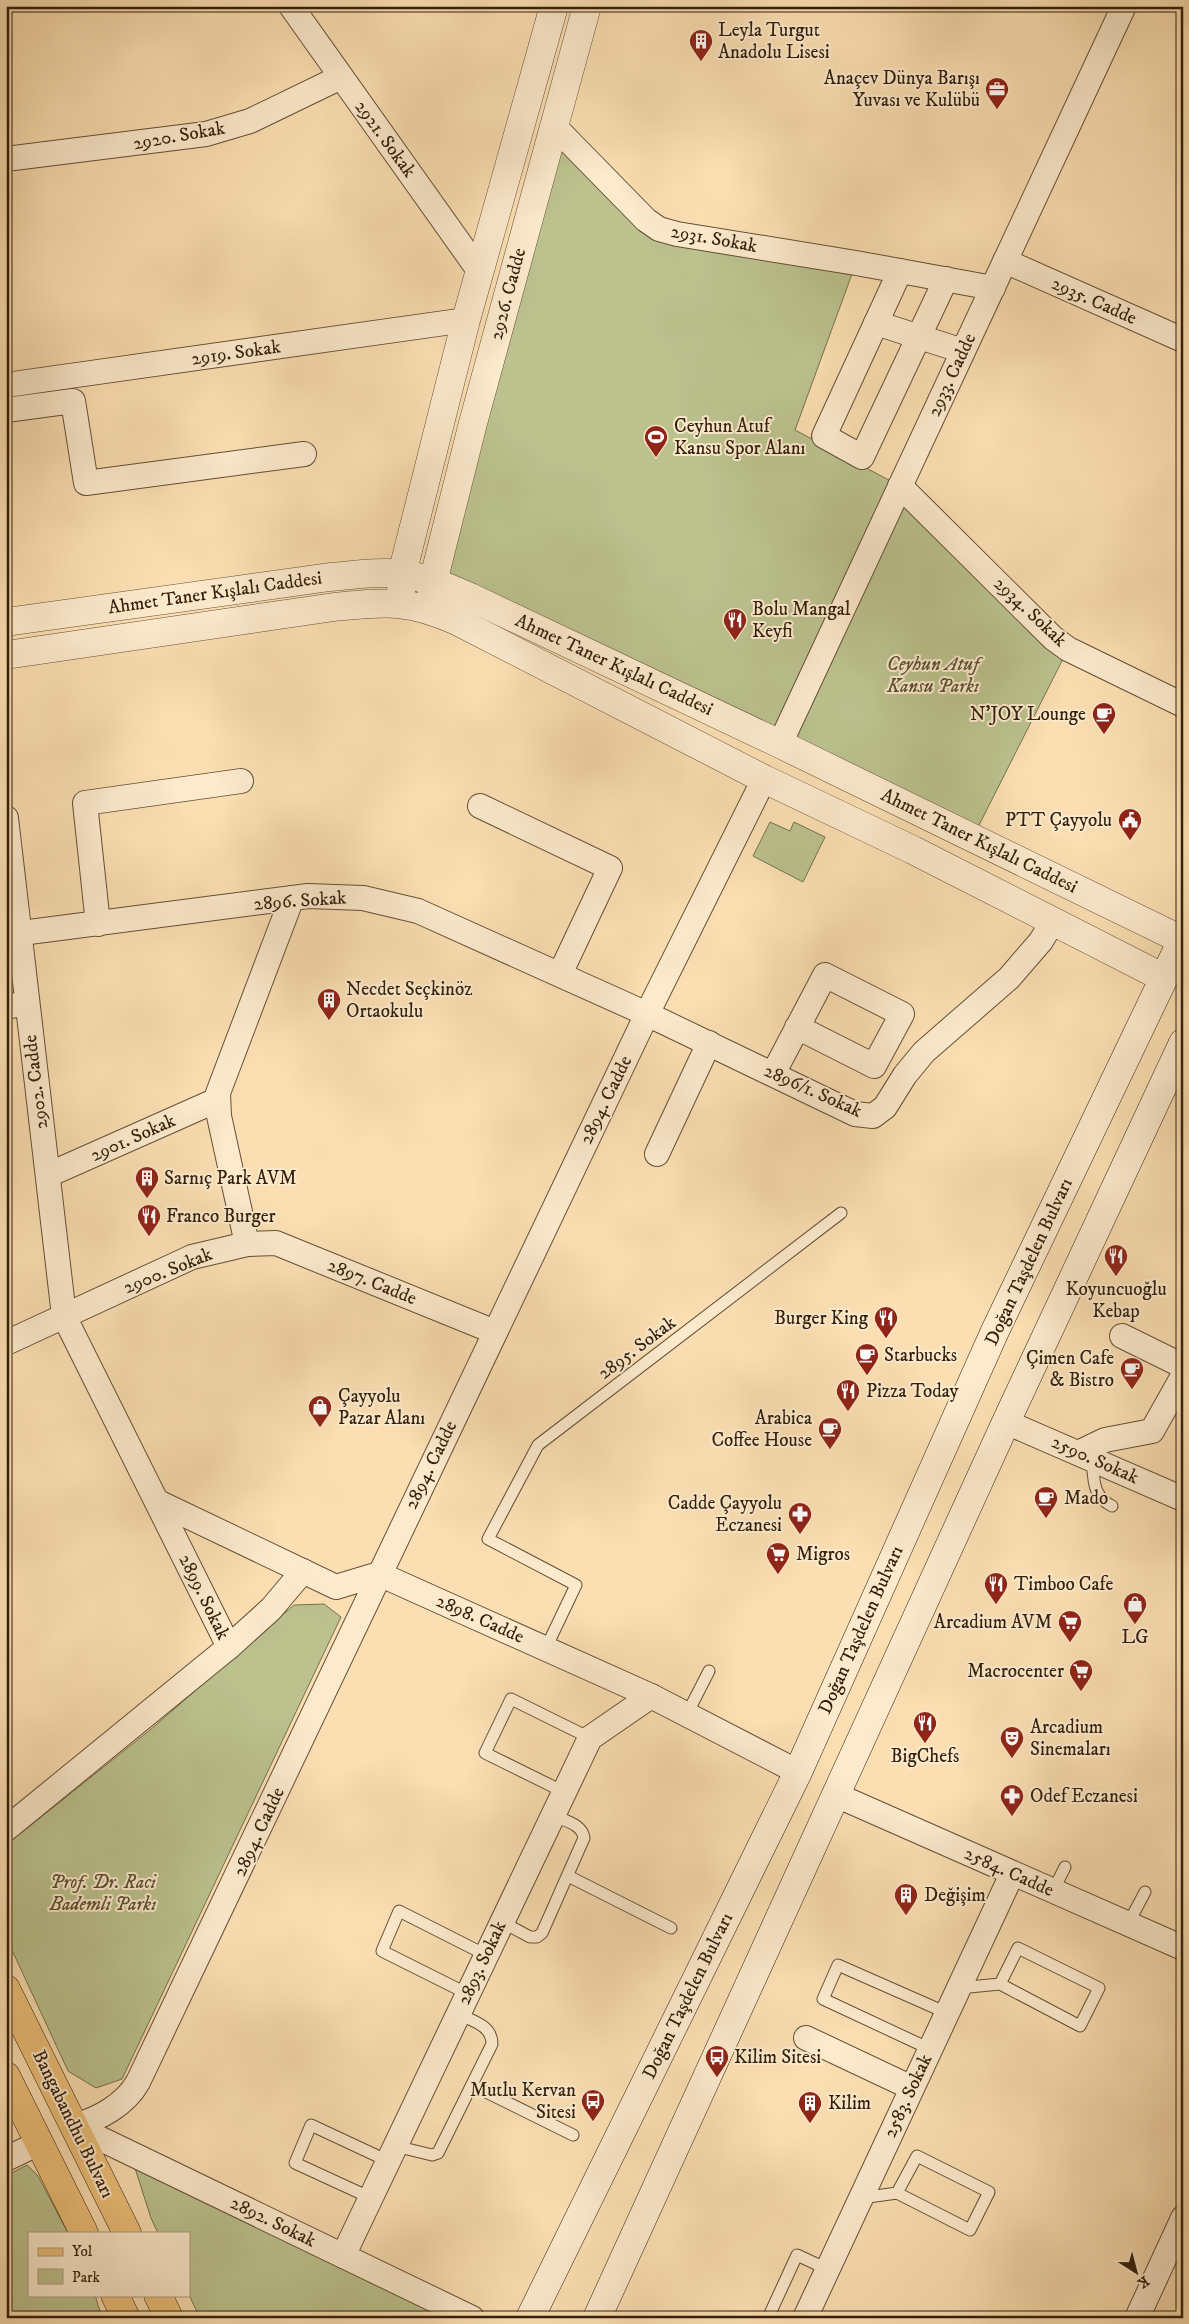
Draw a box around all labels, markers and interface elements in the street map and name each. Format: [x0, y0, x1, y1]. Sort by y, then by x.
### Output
place label: Leyla Turgut Anadolu Lisesi [718, 19, 830, 64]
building icon: Leyla Turgut Anadolu Lisesi [688, 28, 714, 62]
place label: Anaçev Dünya Barışı Yuvası ve Kulübü [824, 67, 980, 112]
office icon: Anaçev Dünya Barışı Yuvası ve Kulübü [984, 76, 1010, 110]
street label: 2921. Sokak [349, 96, 421, 183]
street label: 2920. Sokak [131, 117, 227, 155]
street label: 2931. Sokak [669, 220, 760, 258]
street label: 2926. Cadde [485, 245, 531, 342]
street label: 2935. Cadde [1048, 272, 1140, 330]
street label: 2933. Cadde [923, 330, 981, 420]
street label: 2919. Sokak [190, 335, 283, 371]
place label: Ceyhun Atuf Kansu Spor Alanı [674, 415, 806, 460]
sports icon: Ceyhun Atuf Kansu Spor Alanı [643, 424, 669, 458]
street label: Ahmet Taner Kışlalı Caddesi [107, 567, 324, 619]
street label: 2934. Sokak [989, 572, 1072, 652]
place label: Bolu Mangal Keyfi [752, 598, 851, 643]
restaurant icon: Bolu Mangal Keyfi [722, 607, 748, 641]
street label: Ahmet Taner Kışlalı Caddesi [511, 609, 717, 721]
park label: Ceyhun Atuf Kansu Parkı [886, 653, 984, 698]
cafe icon: N'JOY Lounge [1091, 701, 1117, 735]
place label: N'JOY Lounge [970, 703, 1086, 726]
street label: Ahmet Taner Kışlalı Caddesi [877, 783, 1081, 899]
public building icon: PTT Çayyolu [1117, 807, 1143, 841]
place label: PTT Çayyolu [1005, 809, 1112, 832]
street label: 2896. Sokak [253, 886, 348, 916]
place label: Necdet Seçkinöz Ortaokulu [346, 978, 472, 1023]
building icon: Necdet Seçkinöz Ortaokulu [316, 987, 342, 1021]
street label: 2902. Cadde [19, 1033, 53, 1130]
street label: 2894. Cadde [575, 1052, 637, 1148]
street label: 2896/1. Sokak [760, 1059, 866, 1123]
street label: 2901. Sokak [87, 1109, 180, 1167]
building icon: Sarnıç Park AVM [134, 1165, 160, 1199]
place label: Sarnıç Park AVM [164, 1167, 297, 1190]
street label: Doğan Taşdelen Bulvarı [980, 1175, 1078, 1349]
restaurant icon: Franco Burger [136, 1203, 162, 1237]
place label: Franco Burger [166, 1205, 276, 1228]
street label: 2900. Sokak [120, 1243, 216, 1299]
restaurant icon: Koyuncuoğlu Kebap [1103, 1243, 1129, 1277]
street label: 2897. Cadde [324, 1254, 420, 1310]
place label: Koyuncuoğlu Kebap [1065, 1278, 1167, 1323]
restaurant icon: Burger King [873, 1305, 899, 1339]
place label: Burger King [774, 1307, 869, 1330]
street label: 2895. Sokak [593, 1311, 681, 1385]
cafe icon: Starbucks [854, 1342, 880, 1376]
place label: Starbucks [884, 1344, 957, 1367]
place label: Çimen Cafe & Bistro [1026, 1347, 1114, 1392]
cafe icon: Çimen Cafe & Bistro [1119, 1356, 1145, 1390]
restaurant icon: Pizza Today [835, 1378, 861, 1412]
place label: Pizza Today [866, 1380, 960, 1403]
place label: Çayyolu Pazar Alanı [338, 1385, 425, 1430]
shop icon: Çayyolu Pazar Alanı [307, 1394, 333, 1428]
place label: Arabica Coffee House [711, 1407, 812, 1452]
cafe icon: Arabica Coffee House [817, 1416, 843, 1450]
street label: 2894. Cadde [400, 1417, 462, 1513]
street label: 2590. Sokak [1048, 1431, 1143, 1490]
cafe icon: Mado [1033, 1485, 1059, 1519]
place label: Mado [1064, 1487, 1108, 1510]
place label: Cadde Çayyolu Eczanesi [668, 1492, 782, 1537]
pharmacy icon: Cadde Çayyolu Eczanesi [787, 1501, 813, 1535]
supermarket icon: Migros [765, 1541, 791, 1575]
street label: Doğan Taşdelen Bulvarı [814, 1542, 909, 1718]
place label: Migros [796, 1543, 850, 1566]
street label: 2899. Sokak [173, 1550, 235, 1644]
restaurant icon: Timboo Cafe [983, 1571, 1009, 1605]
place label: Timboo Cafe [1014, 1573, 1114, 1596]
street label: 2898. Cadde [432, 1589, 528, 1649]
shop icon: LG [1122, 1591, 1148, 1625]
supermarket icon: Arcadium AVM [1057, 1609, 1083, 1643]
place label: Arcadium AVM [934, 1611, 1052, 1634]
place label: LG [1122, 1626, 1148, 1649]
supermarket icon: Macrocenter [1068, 1658, 1094, 1692]
place label: Macrocenter [967, 1660, 1064, 1683]
restaurant icon: BigChefs [912, 1710, 938, 1744]
place label: Arcadium Sinemaları [1030, 1716, 1111, 1761]
theatre icon: Arcadium Sinemaları [999, 1725, 1025, 1759]
place label: BigChefs [891, 1745, 959, 1768]
pharmacy icon: Odef Eczanesi [999, 1783, 1025, 1817]
street label: 2894. Cadde [228, 1784, 290, 1880]
place label: Odef Eczanesi [1030, 1785, 1138, 1808]
street label: 2584. Cadde [961, 1842, 1057, 1902]
park label: Prof. Dr. Raci Bademli Parkı [49, 1871, 157, 1916]
building icon: Değişim [893, 1882, 919, 1916]
place label: Değişim [924, 1884, 986, 1907]
street label: Doğan Taşdelen Bulvarı [638, 1909, 738, 2083]
street label: 2893. Sokak [453, 1917, 512, 2009]
bus stop icon: Kilim Sitesi [704, 2044, 730, 2078]
street label: Bangabandhu Bulvarı [27, 2046, 119, 2202]
place label: Kilim Sitesi [734, 2046, 821, 2069]
street label: 2583. Sokak [879, 2050, 938, 2142]
place label: Mutlu Kervan Sitesi [470, 2079, 576, 2124]
bus stop icon: Mutlu Kervan Sitesi [580, 2088, 606, 2122]
building icon: Kilim [797, 2090, 823, 2124]
place label: Kilim [828, 2092, 871, 2115]
street label: 2892. Sokak [226, 2191, 320, 2253]
legend [28, 2232, 190, 2296]
text: Yol [72, 2242, 93, 2261]
north arrow [1112, 2246, 1162, 2296]
text: Park [72, 2268, 101, 2287]
text: K [1133, 2272, 1152, 2293]

